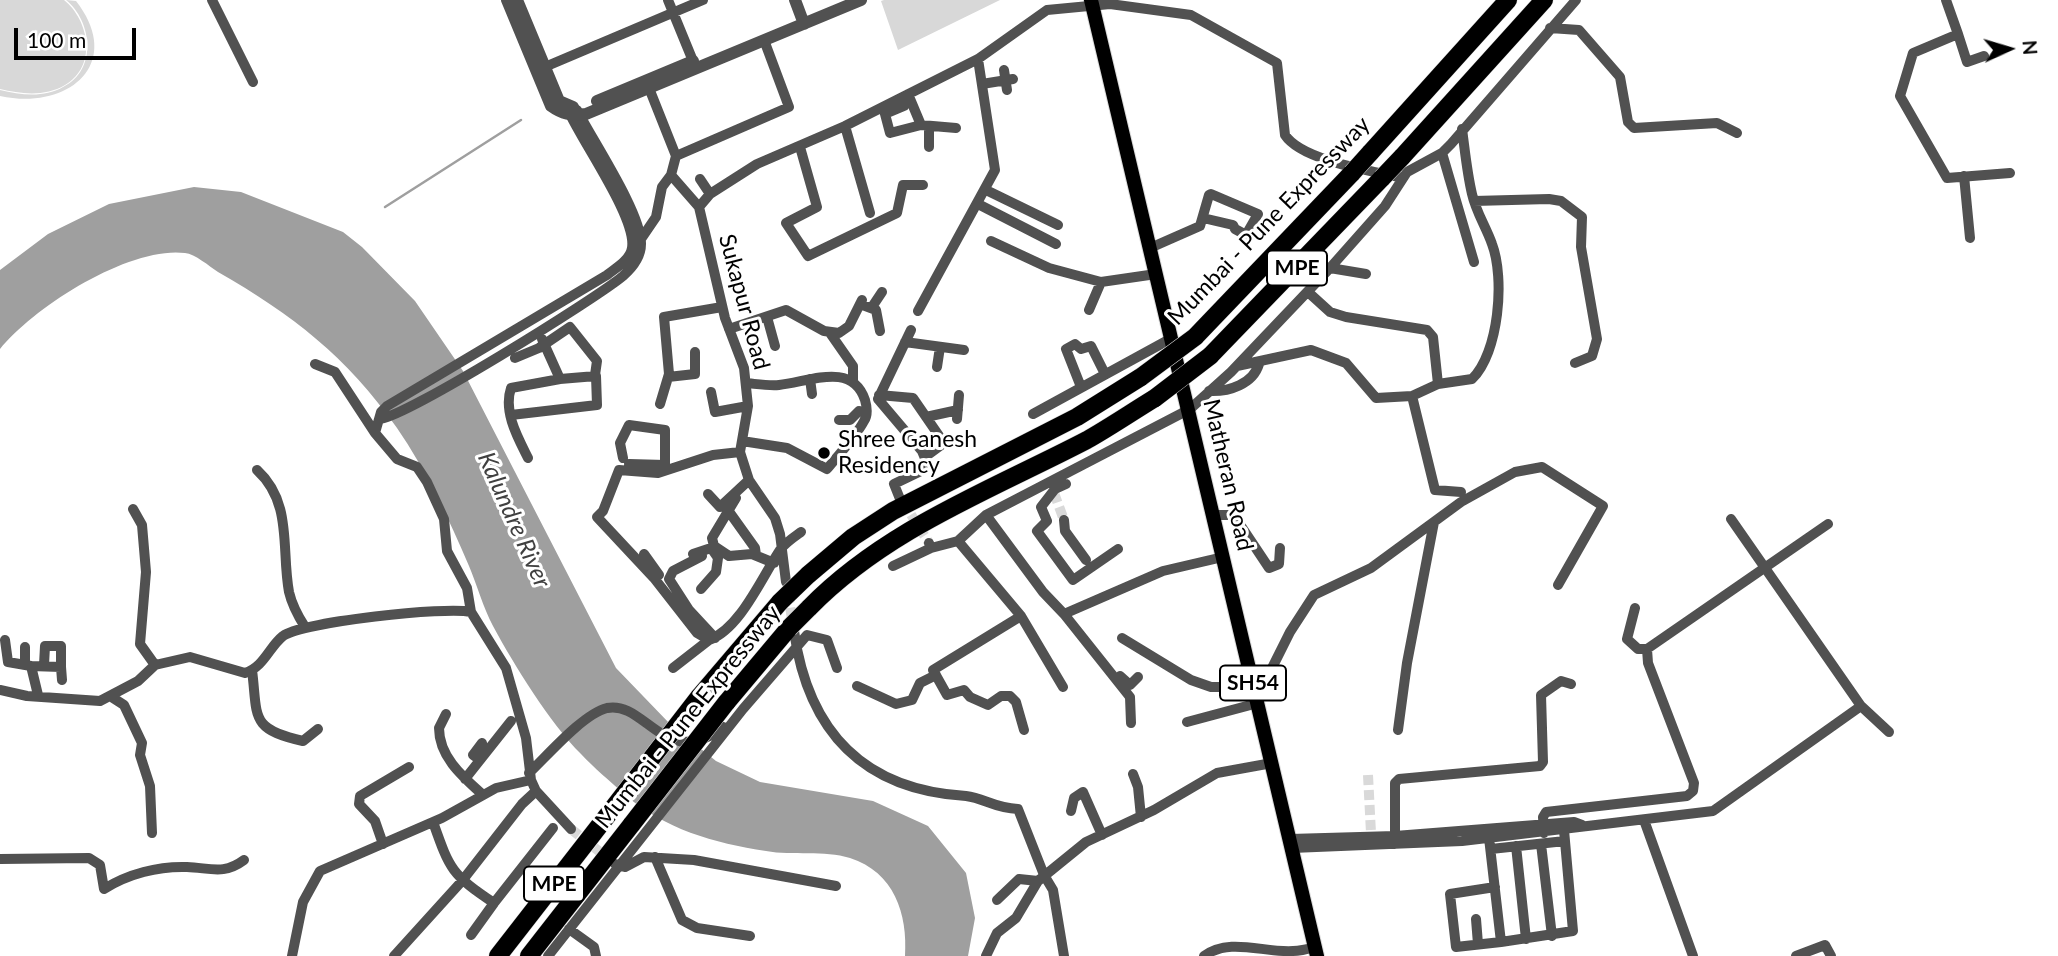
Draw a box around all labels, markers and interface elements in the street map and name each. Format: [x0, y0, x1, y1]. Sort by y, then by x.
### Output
scale bar [18, 14, 140, 58]
north arrow [1974, 14, 2044, 84]
text: 100 m [27, 27, 86, 52]
text: N [2018, 39, 2042, 56]
street label: Mumbai - Pune Expressway [1162, 111, 1376, 331]
street label: Sukapur Road [713, 231, 775, 373]
road number: MPE [1267, 250, 1327, 286]
street label: Matheran Road [1197, 396, 1259, 554]
place label: Shree Ganesh Residency [838, 426, 977, 480]
marker: Shree Ganesh Residency [816, 445, 832, 461]
water label: Kalundre River [471, 448, 557, 592]
street label: Mumbai - Pune Expressway [589, 600, 787, 834]
road number: SH54 [1220, 666, 1286, 700]
road number: MPE [524, 866, 584, 902]

